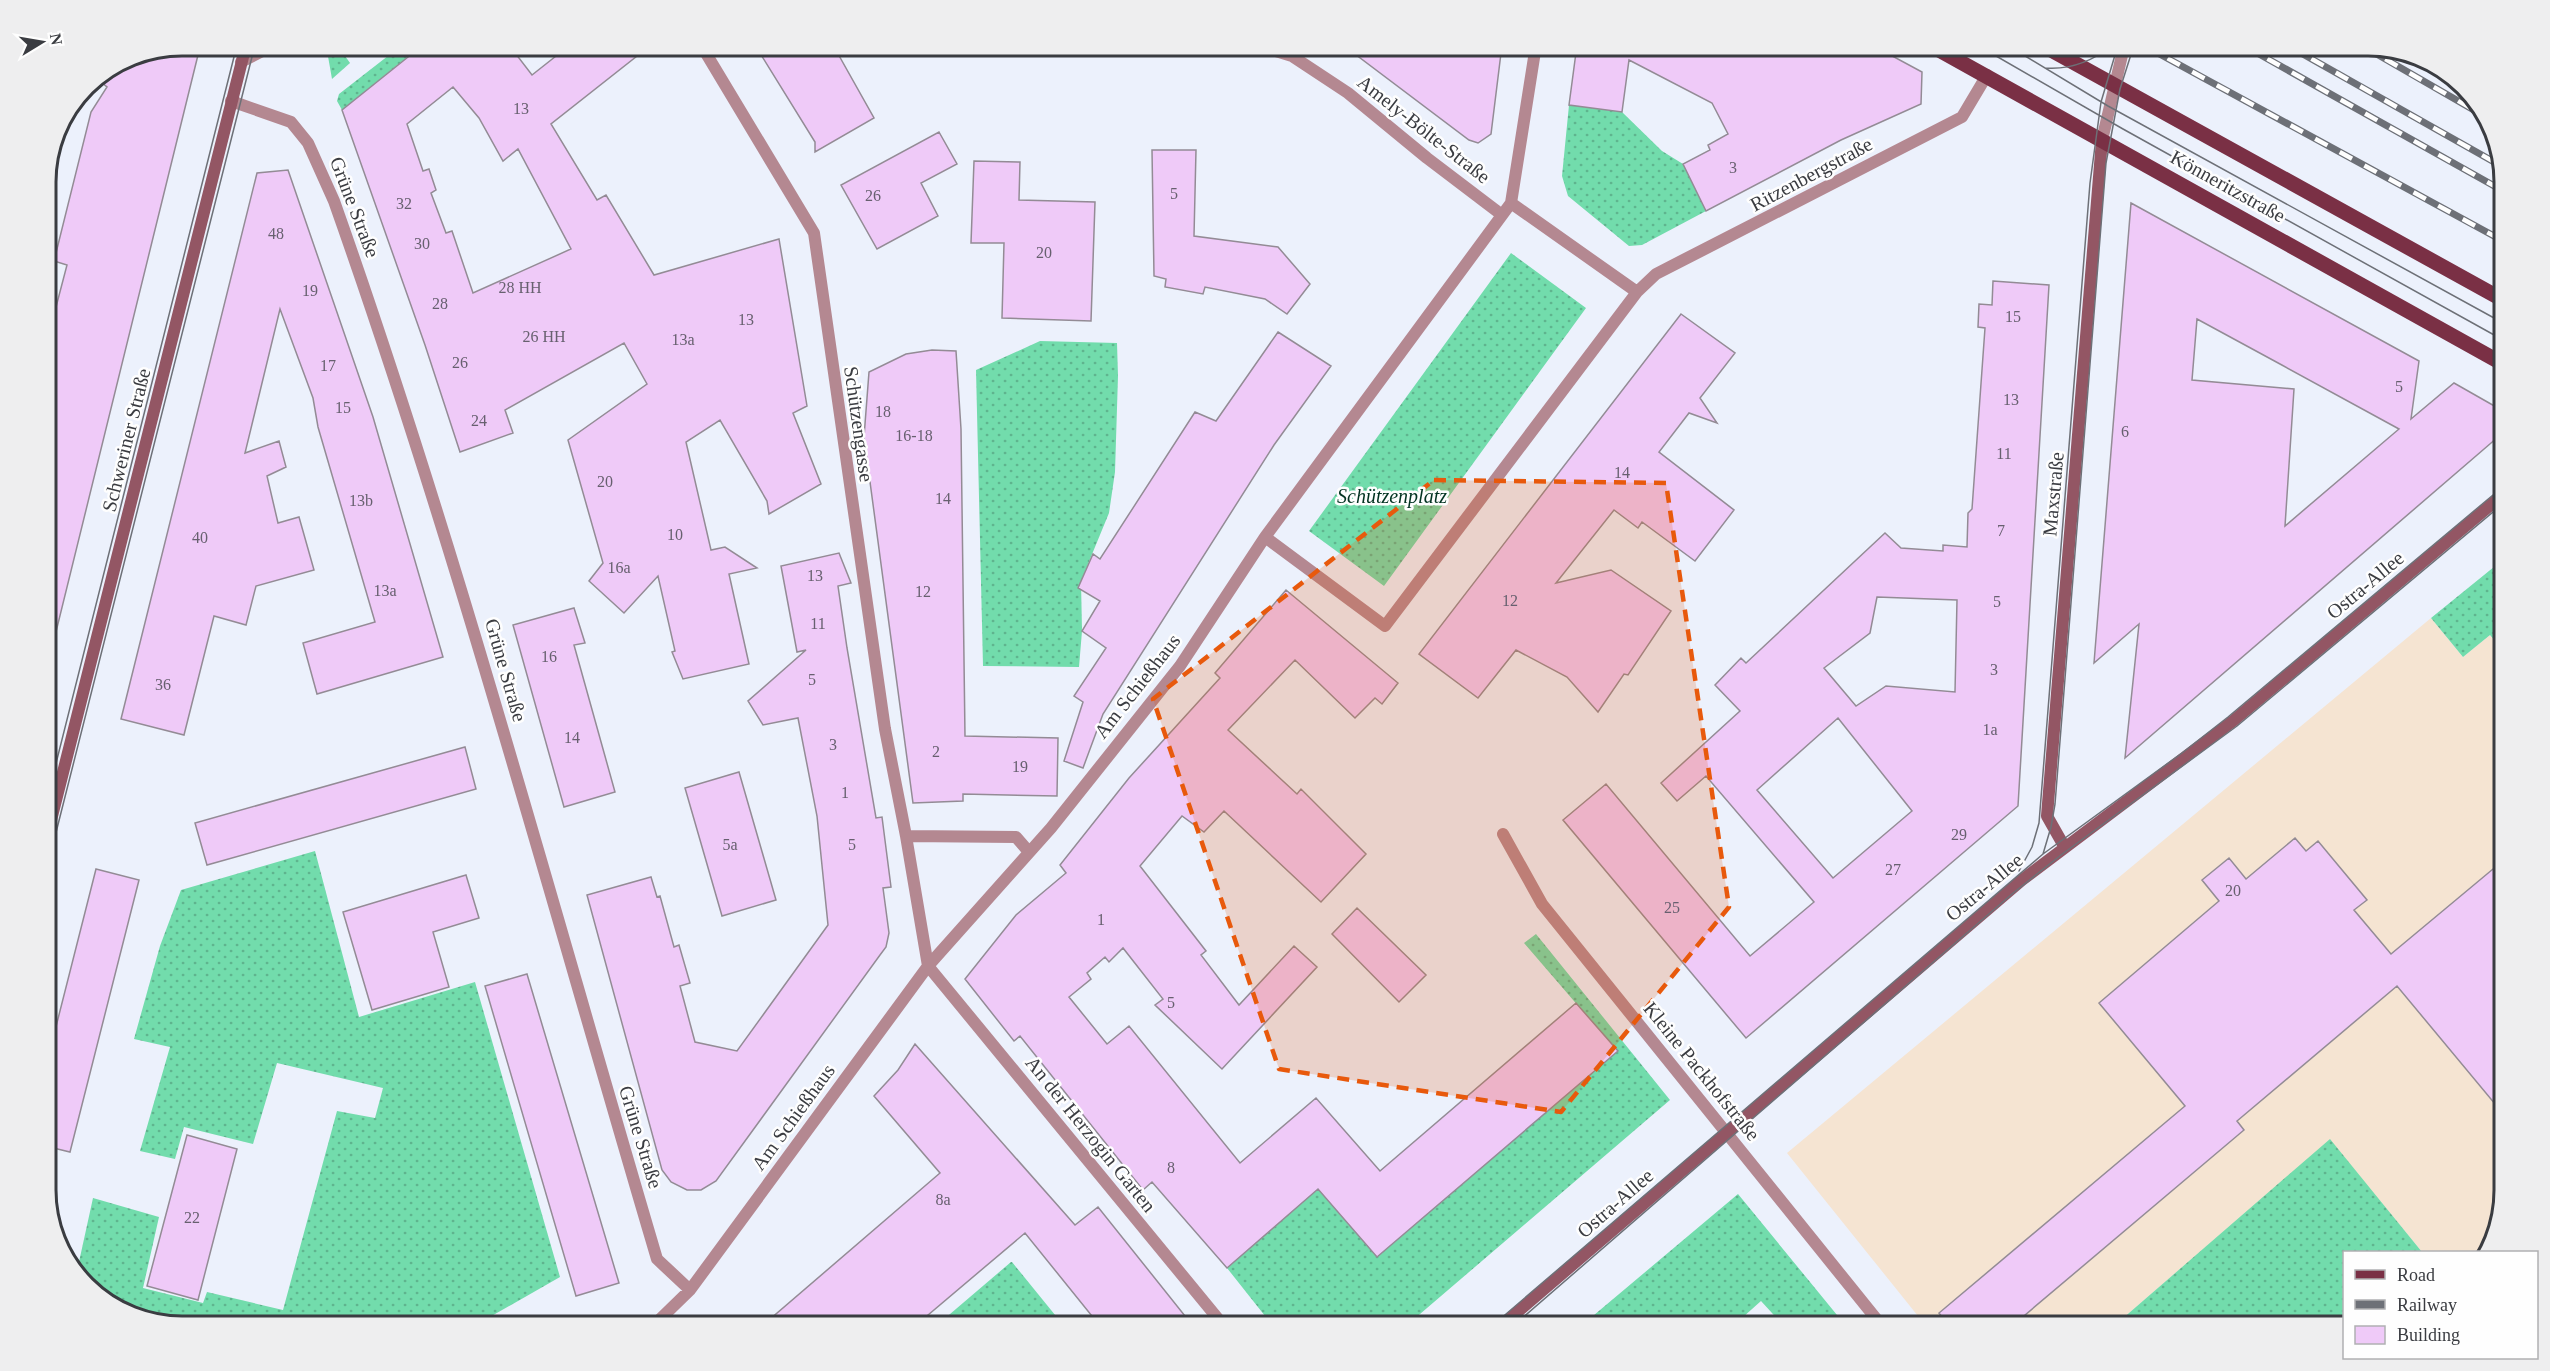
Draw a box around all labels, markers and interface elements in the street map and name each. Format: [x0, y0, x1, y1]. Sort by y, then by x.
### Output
north arrow [12, 12, 72, 72]
text: N [47, 32, 66, 47]
street label: Amely-Bölte-Straße [1353, 70, 1495, 188]
house number: 13 [513, 100, 529, 117]
street label: Ritzenbergstraße [1746, 133, 1876, 216]
street label: Könneritzstraße [2167, 145, 2289, 227]
street label: Grüne Straße [326, 154, 384, 261]
house number: 3 [1729, 159, 1737, 176]
house number: 5 [1170, 185, 1178, 202]
house number: 26 [865, 187, 881, 204]
house number: 32 [396, 195, 412, 212]
house number: 48 [268, 225, 284, 242]
house number: 30 [414, 235, 430, 252]
house number: 20 [1036, 244, 1052, 261]
house number: 28 HH [498, 279, 542, 296]
house number: 19 [302, 282, 318, 299]
house number: 28 [432, 295, 448, 312]
house number: 15 [2005, 308, 2021, 325]
house number: 13 [738, 311, 754, 328]
house number: 26 HH [522, 328, 566, 345]
house number: 13a [671, 331, 695, 348]
house number: 26 [452, 354, 468, 371]
house number: 17 [320, 357, 336, 374]
street label: Schützengasse [839, 365, 878, 484]
street label: Schweriner Straße [98, 366, 155, 514]
house number: 5 [2395, 378, 2403, 395]
house number: 13 [2003, 391, 2019, 408]
house number: 15 [335, 399, 351, 416]
house number: 18 [875, 403, 891, 420]
house number: 24 [471, 412, 487, 429]
house number: 6 [2121, 423, 2129, 440]
house number: 16-18 [895, 427, 933, 444]
house number: 11 [1996, 445, 2012, 462]
street label: Maxstraße [2038, 451, 2068, 537]
house number: 14 [1614, 464, 1630, 481]
house number: 20 [597, 473, 613, 490]
park label: Schützenplatz [1337, 485, 1447, 508]
house number: 14 [935, 490, 951, 507]
house number: 13b [349, 492, 373, 509]
house number: 7 [1997, 522, 2005, 539]
house number: 10 [667, 526, 683, 543]
house number: 40 [192, 529, 208, 546]
street label: Ostra-Allee [2322, 547, 2408, 623]
house number: 16a [607, 559, 631, 576]
house number: 13 [807, 567, 823, 584]
house number: 13a [373, 582, 397, 599]
house number: 12 [915, 583, 931, 600]
house number: 12 [1502, 592, 1518, 609]
house number: 5 [1993, 593, 2001, 610]
house number: 11 [810, 615, 826, 632]
street label: Grüne Straße [481, 616, 531, 724]
street label: Am Schießhaus [1090, 629, 1185, 742]
house number: 16 [541, 648, 557, 665]
house number: 3 [1990, 661, 1998, 678]
house number: 5 [808, 671, 816, 688]
house number: 36 [155, 676, 171, 693]
house number: 1a [1982, 721, 1998, 738]
house number: 14 [564, 729, 580, 746]
house number: 3 [829, 736, 837, 753]
house number: 2 [932, 743, 940, 760]
house number: 19 [1012, 758, 1028, 775]
house number: 1 [841, 784, 849, 801]
house number: 29 [1951, 826, 1967, 843]
house number: 5a [722, 836, 738, 853]
house number: 5 [848, 836, 856, 853]
street label: Ostra-Allee [1941, 849, 2027, 925]
house number: 27 [1885, 861, 1901, 878]
house number: 20 [2225, 882, 2241, 899]
house number: 25 [1664, 899, 1680, 916]
house number: 1 [1097, 911, 1105, 928]
house number: 5 [1167, 994, 1175, 1011]
street label: Kleine Packhofstraße [1639, 997, 1765, 1145]
street label: An der Herzogin Garten [1021, 1052, 1161, 1217]
street label: Am Schießhaus [747, 1059, 839, 1174]
street label: Grüne Straße [615, 1083, 667, 1191]
house number: 8 [1167, 1159, 1175, 1176]
street label: Ostra-Allee [1573, 1164, 1658, 1242]
house number: 8a [935, 1191, 951, 1208]
house number: 22 [184, 1209, 200, 1226]
legend [2343, 1251, 2538, 1359]
text: Road [2397, 1265, 2435, 1285]
text: Railway [2397, 1295, 2457, 1315]
text: Building [2397, 1325, 2460, 1345]

